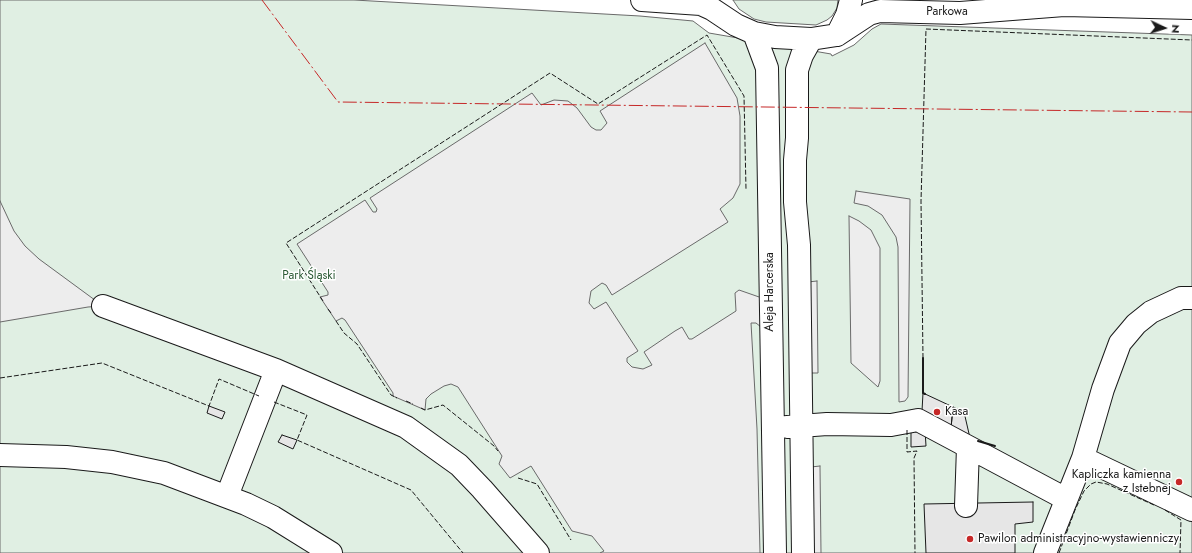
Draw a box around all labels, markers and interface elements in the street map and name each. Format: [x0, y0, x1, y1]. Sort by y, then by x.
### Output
street label: Parkowa [926, 5, 968, 19]
north arrow [1144, 8, 1184, 48]
text: N [1168, 24, 1184, 34]
street label: Aleja Harcerska [763, 252, 777, 332]
park label: Park Śląski [282, 269, 336, 283]
place label: Kasa [945, 405, 968, 419]
marker: Kasa [932, 407, 942, 417]
place label: Kapliczka kamienna z Istebnej [1072, 468, 1171, 496]
marker: Kapliczka kamienna z Istebnej [1174, 477, 1184, 487]
place label: Pawilon administracyjno-wystawienniczy [978, 532, 1179, 546]
marker: Pawilon administracyjno-wystawienniczy [965, 534, 975, 544]

